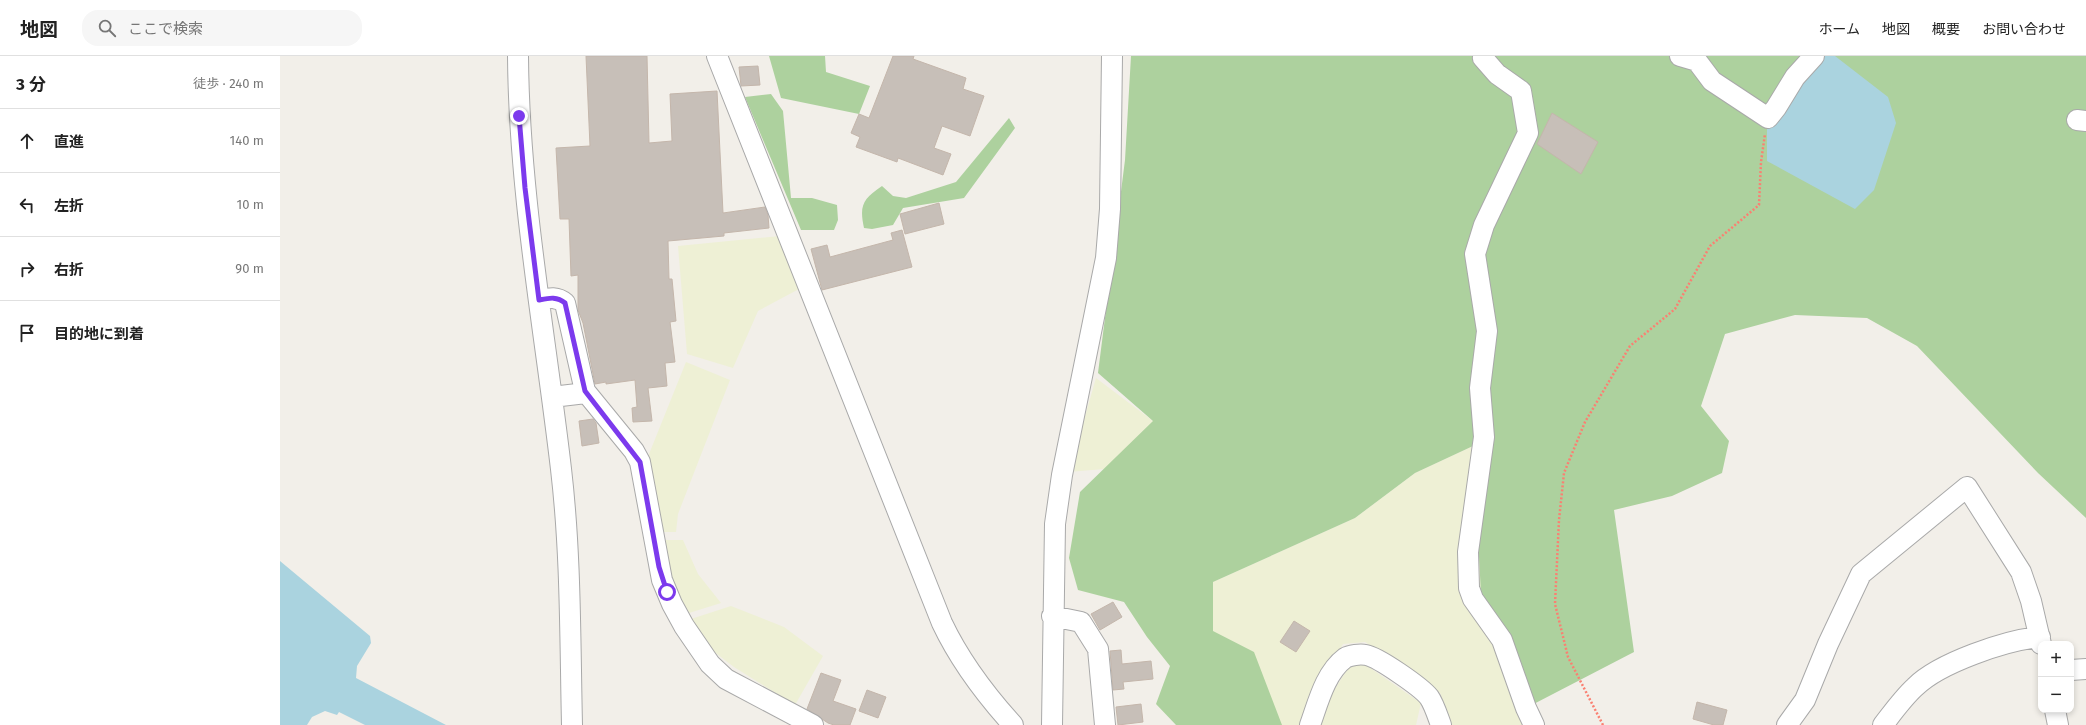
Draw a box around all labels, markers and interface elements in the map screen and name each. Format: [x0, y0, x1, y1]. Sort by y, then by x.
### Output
search box [82, 10, 362, 46]
icon: search [96, 17, 118, 39]
text: 地図 [20, 18, 58, 41]
text: ここで検索 [128, 20, 203, 38]
text: ホーム [1818, 21, 1860, 38]
text: 地図 [1882, 21, 1910, 38]
text: 概要 [1932, 21, 1960, 38]
text: お問い合わせ [1982, 21, 2066, 38]
text: 3 分 [16, 74, 46, 95]
text: 徒歩 · 240 m [193, 76, 264, 91]
route end [510, 107, 528, 125]
icon: ahead [16, 130, 38, 152]
text: 直進 [54, 133, 84, 151]
text: 140 m [230, 133, 264, 148]
icon: left [16, 194, 38, 216]
text: 左折 [54, 197, 84, 215]
text: 10 m [237, 197, 264, 212]
icon: right [16, 258, 38, 280]
text: 右折 [54, 261, 84, 279]
text: 90 m [235, 261, 264, 276]
icon: arrive [16, 322, 38, 344]
text: 目的地に到着 [54, 325, 144, 343]
route start [658, 583, 676, 601]
map controls [2038, 641, 2074, 713]
button: + [2038, 641, 2074, 677]
button: − [2038, 677, 2074, 713]

